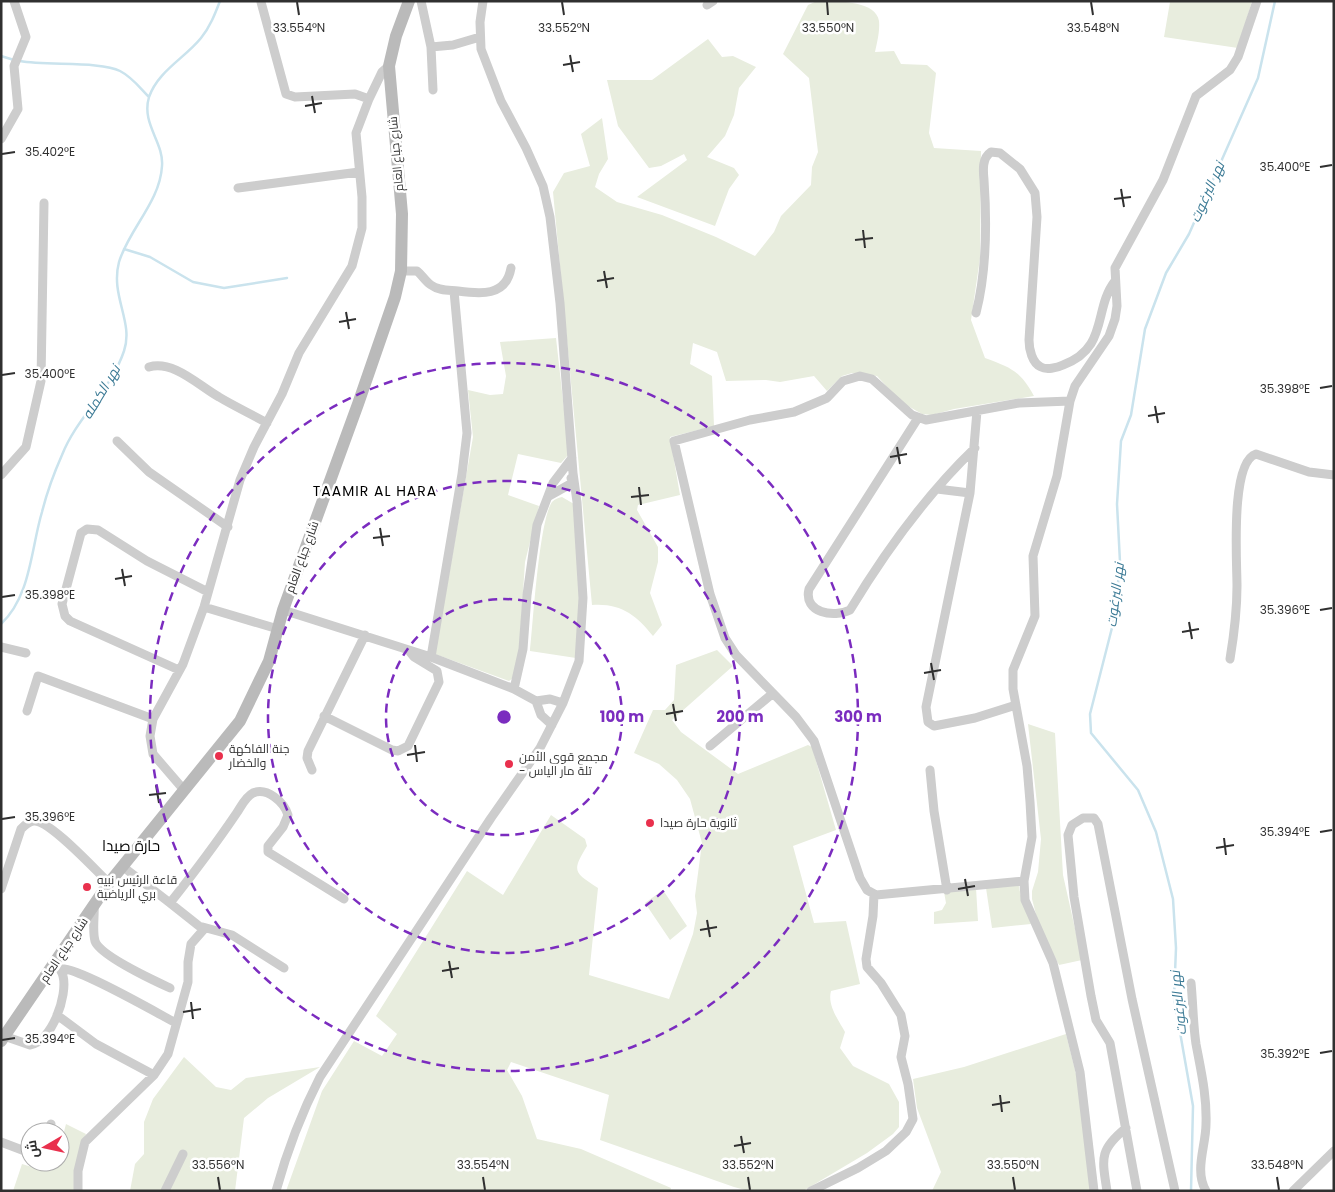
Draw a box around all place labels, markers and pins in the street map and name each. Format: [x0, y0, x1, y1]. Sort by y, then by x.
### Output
centre of rings [495, 708, 513, 726]
place label: جنة الفاكهة والخضار [228, 740, 289, 771]
place label: مجمع قوى الأمن - تلة مار الياس [519, 748, 608, 779]
marker: جنة الفاكهة والخضار [213, 750, 225, 762]
marker: مجمع قوى الأمن - تلة مار الياس [503, 758, 515, 770]
place label: ثانوية حارة صيدا [660, 814, 738, 831]
marker: ثانوية حارة صيدا [644, 817, 656, 829]
place label: قاعة الرئيس نبيه بري الرياضية [97, 871, 177, 904]
marker: قاعة الرئيس نبيه بري الرياضية [81, 881, 93, 893]

